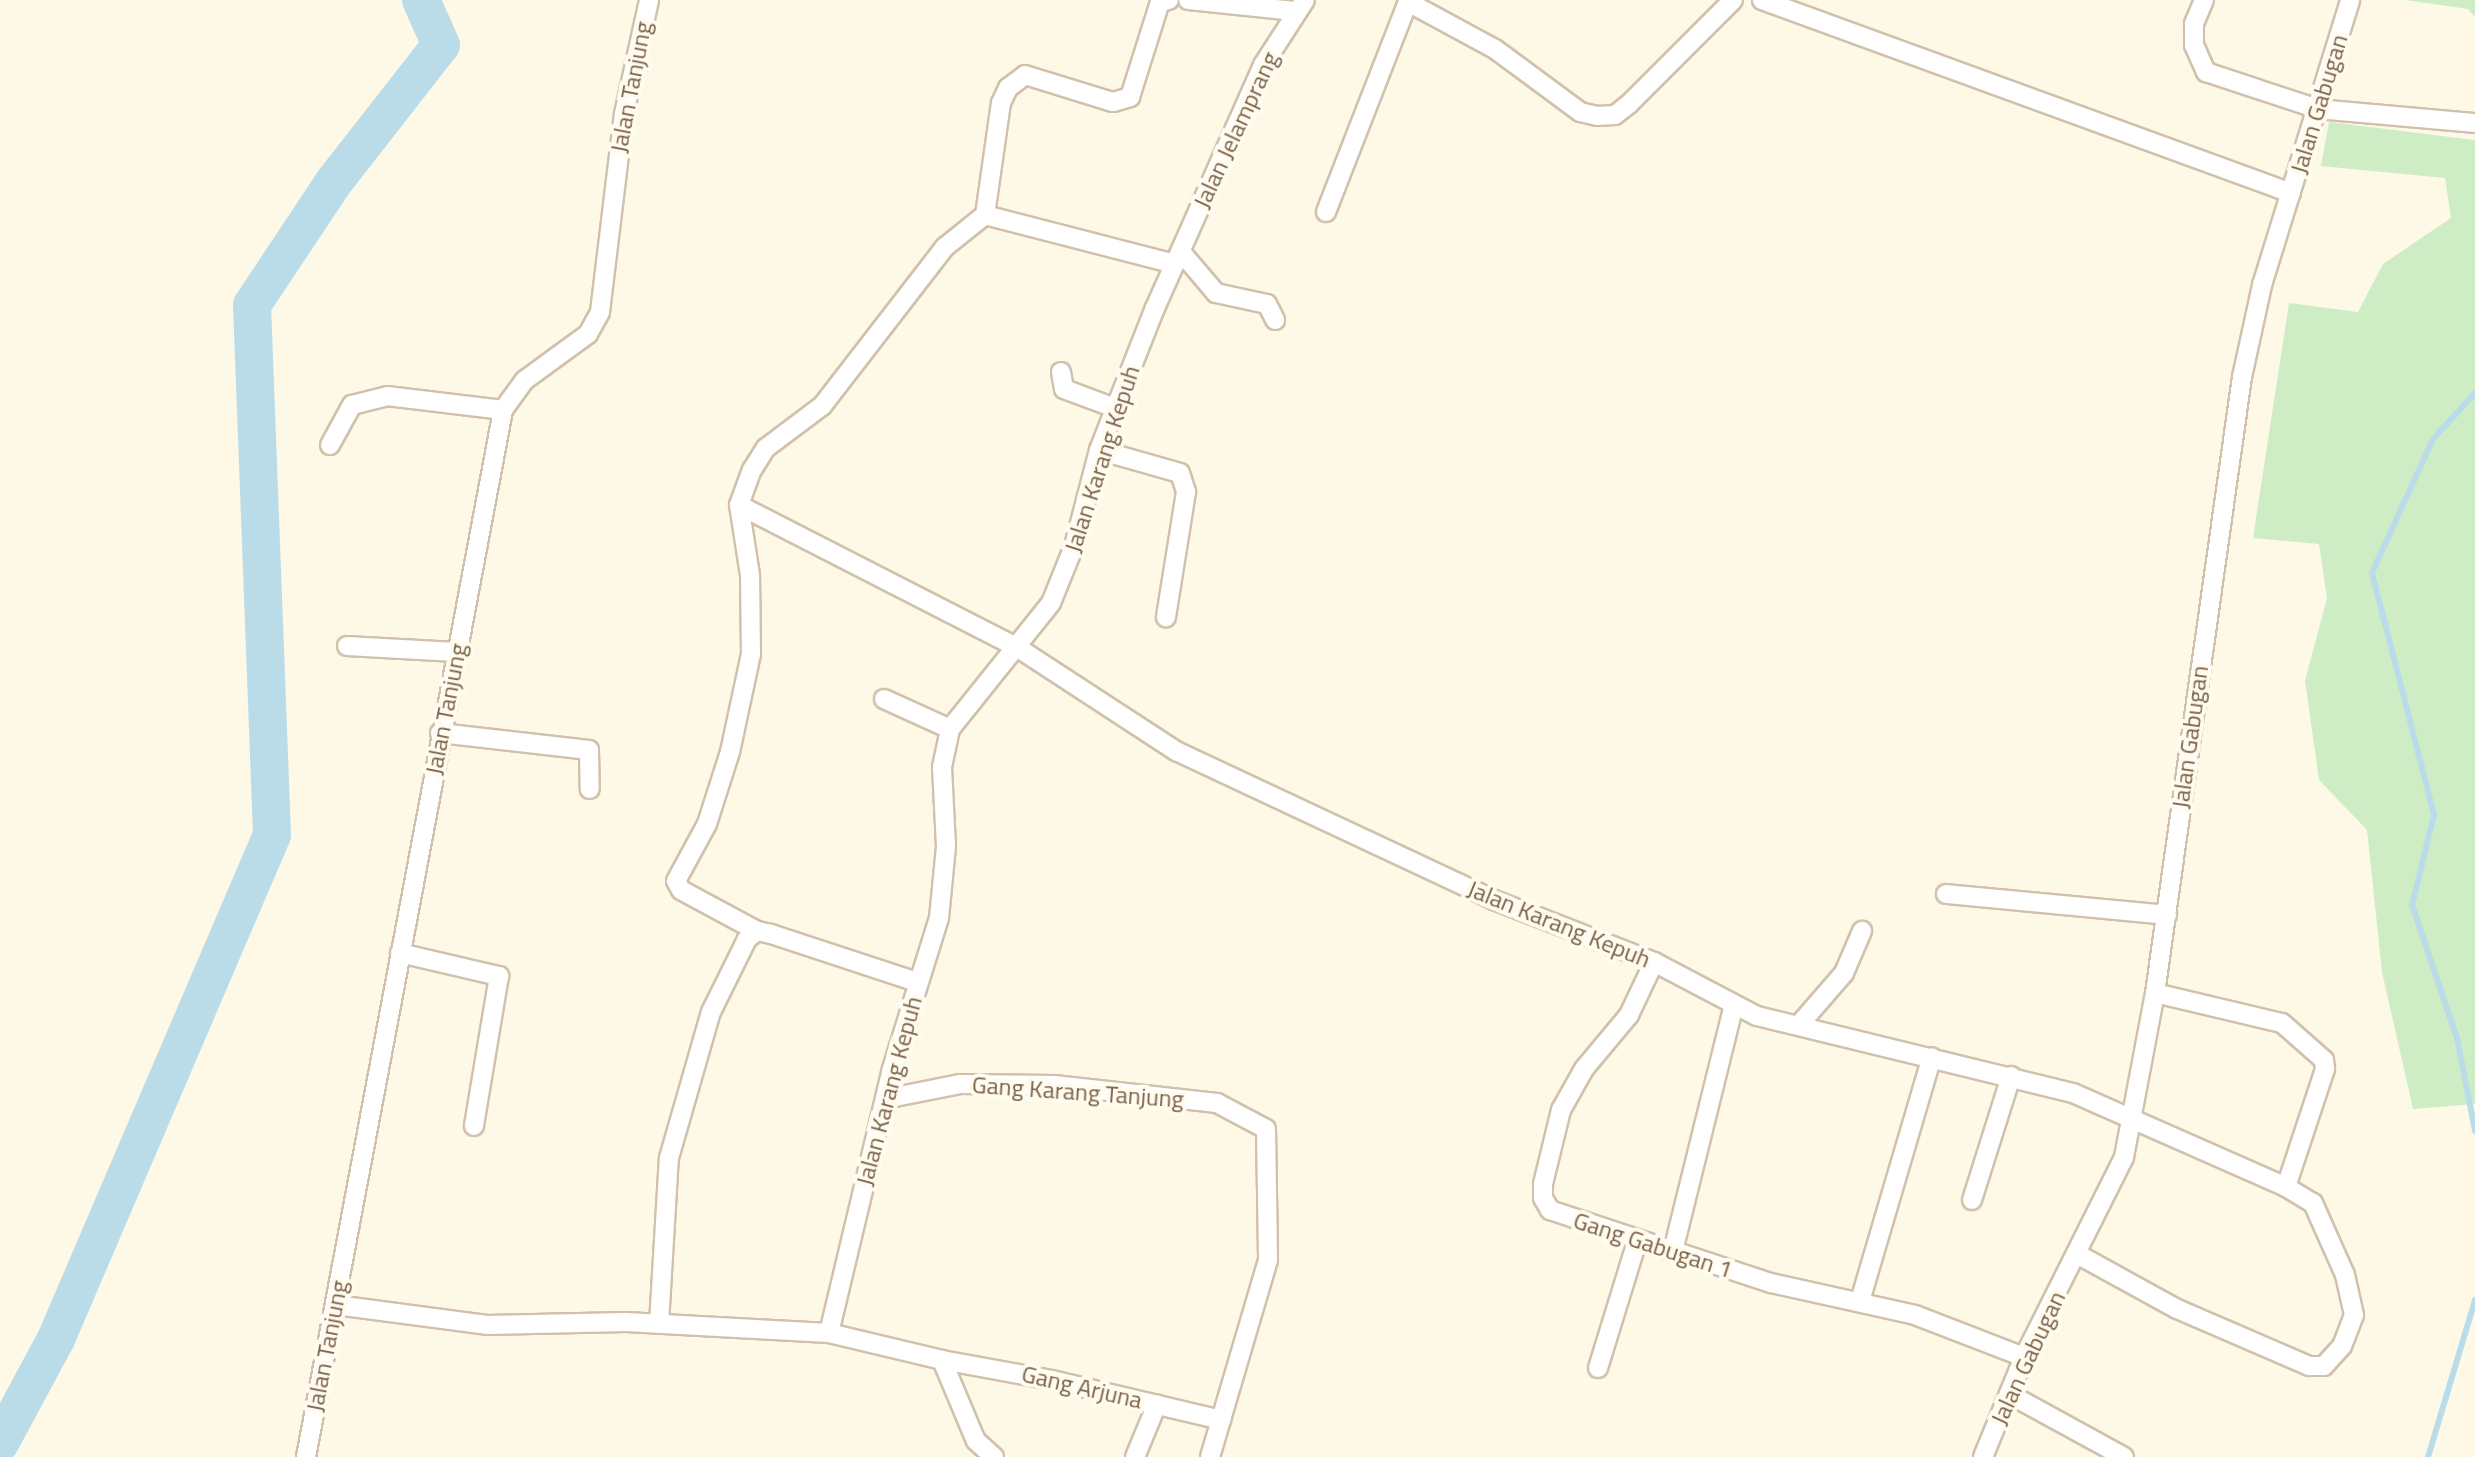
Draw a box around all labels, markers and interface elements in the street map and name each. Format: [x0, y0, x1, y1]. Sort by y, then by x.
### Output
street label: Jalan Tanjung [604, 19, 658, 155]
street label: Jalan Gabugan [2284, 31, 2354, 177]
street label: Jalan Jelamprang [1187, 47, 1285, 213]
street label: Jalan Karang Kepuh [1058, 362, 1146, 556]
street label: Jalan Tanjung [419, 641, 473, 777]
street label: Jalan Gabugan [2166, 664, 2214, 810]
street label: Jalan Karang Kepuh [1463, 874, 1655, 974]
street label: Jalan Karang Kepuh [850, 993, 928, 1189]
street label: Gang Karang Tanjung [971, 1070, 1185, 1114]
street label: Gang Gabugan 1 [1570, 1206, 1736, 1284]
street label: Jalan Tanjung [300, 1278, 354, 1414]
street label: Jalan Gabugan [1984, 1287, 2072, 1429]
street label: Gang Arjuna [1019, 1359, 1145, 1415]

